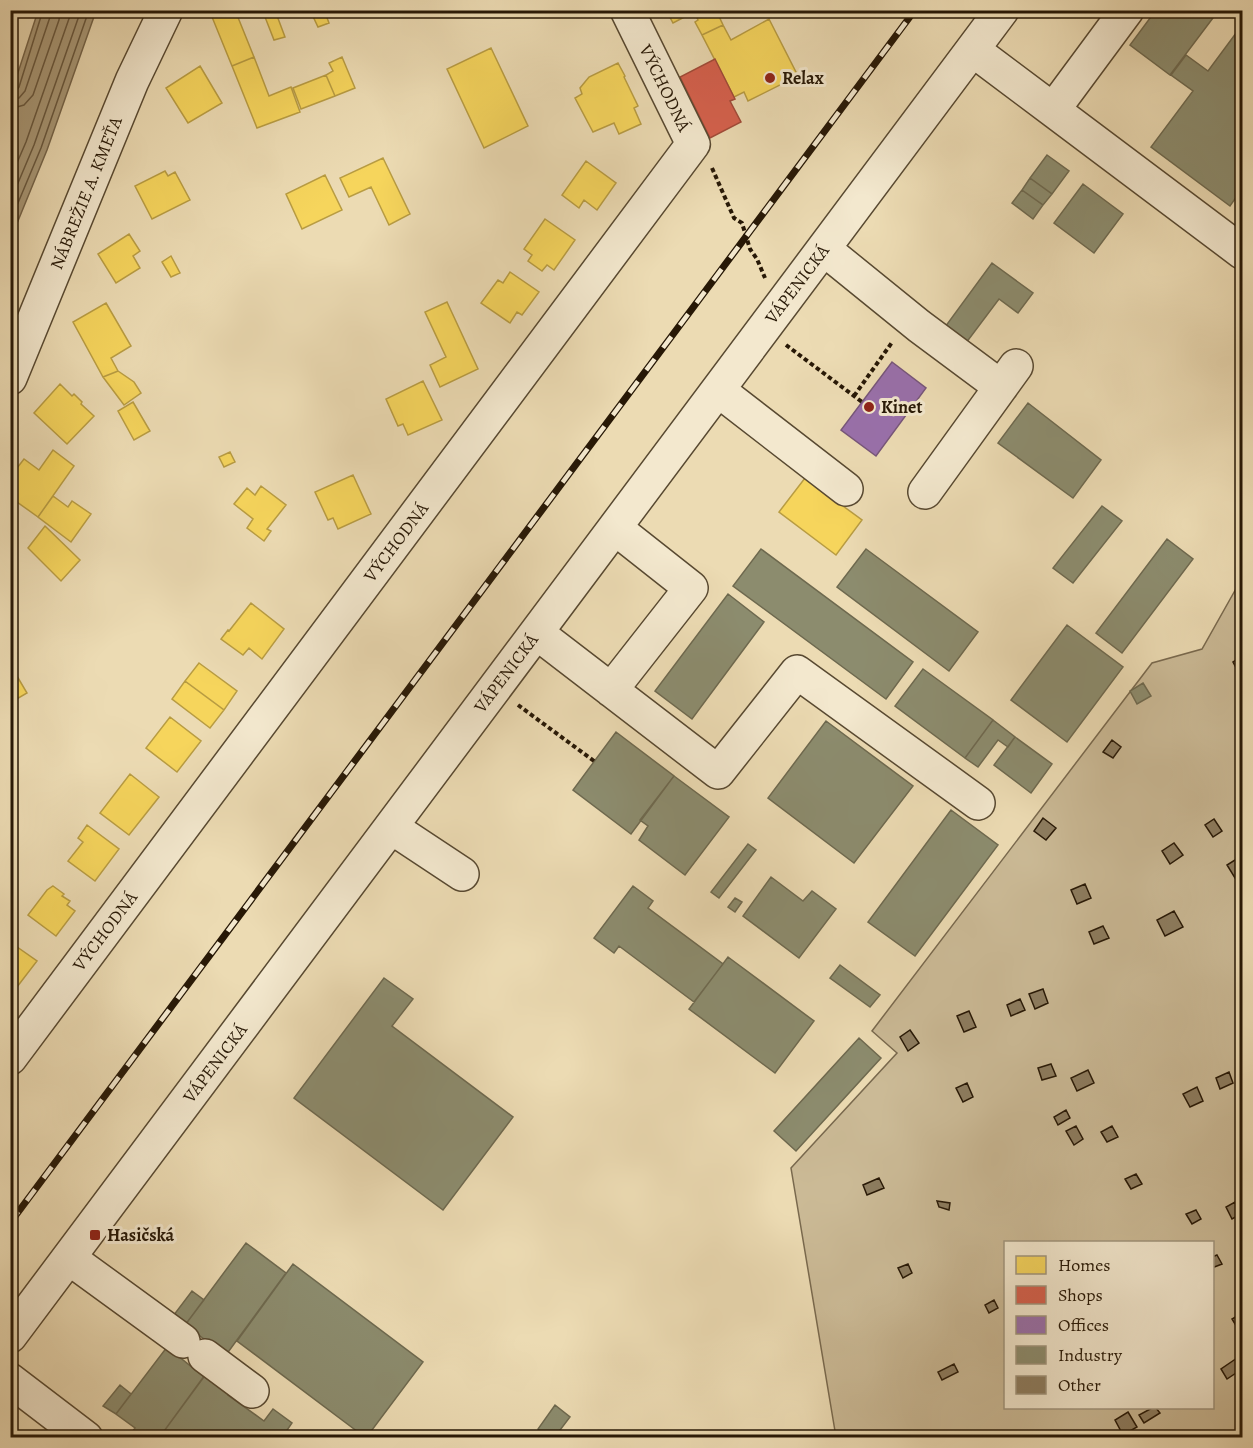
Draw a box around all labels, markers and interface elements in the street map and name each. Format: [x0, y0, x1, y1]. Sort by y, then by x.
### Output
street label: VÝCHODNÁ [633, 40, 697, 136]
place label: Relax [782, 66, 824, 90]
marker: Relax [763, 71, 777, 85]
street label: NÁBREŽIE A. KMEŤA [44, 113, 128, 273]
street label: VÁPENICKÁ [759, 239, 835, 329]
place label: Kinet [881, 395, 922, 419]
marker: Kinet [862, 400, 876, 414]
street label: VÝCHODNÁ [358, 497, 434, 588]
street label: VÁPENICKÁ [468, 628, 544, 718]
street label: VÝCHODNÁ [67, 886, 143, 977]
street label: VÁPENICKÁ [177, 1018, 253, 1108]
place label: Hasičská [107, 1223, 175, 1247]
marker: Hasičská [88, 1228, 102, 1242]
legend [1004, 1241, 1214, 1409]
text: Homes [1058, 1253, 1110, 1277]
text: Shops [1058, 1283, 1103, 1307]
text: Offices [1058, 1313, 1109, 1337]
text: Industry [1058, 1343, 1123, 1367]
text: Other [1058, 1373, 1101, 1397]

